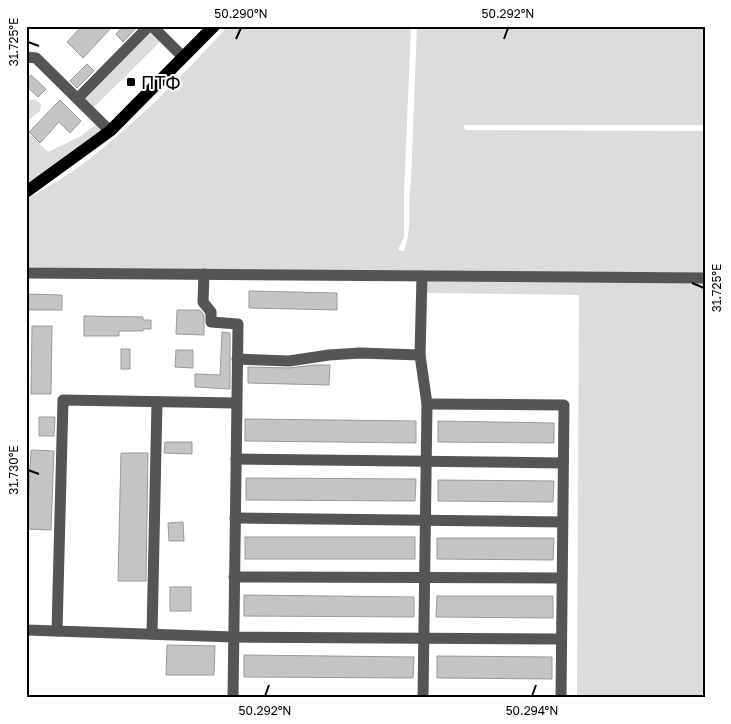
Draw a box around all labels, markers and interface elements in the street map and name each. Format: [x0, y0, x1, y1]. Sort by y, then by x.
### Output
text: 50.290°N [214, 6, 268, 21]
text: 50.292°N [482, 6, 534, 21]
text: 31.725°E [6, 18, 21, 66]
place label: ПТФ [141, 71, 181, 93]
marker: ПТФ [125, 76, 137, 88]
text: 31.725°E [709, 264, 724, 312]
text: 31.730°E [6, 445, 21, 495]
text: 50.292°N [239, 703, 291, 718]
text: 50.294°N [506, 703, 558, 718]

